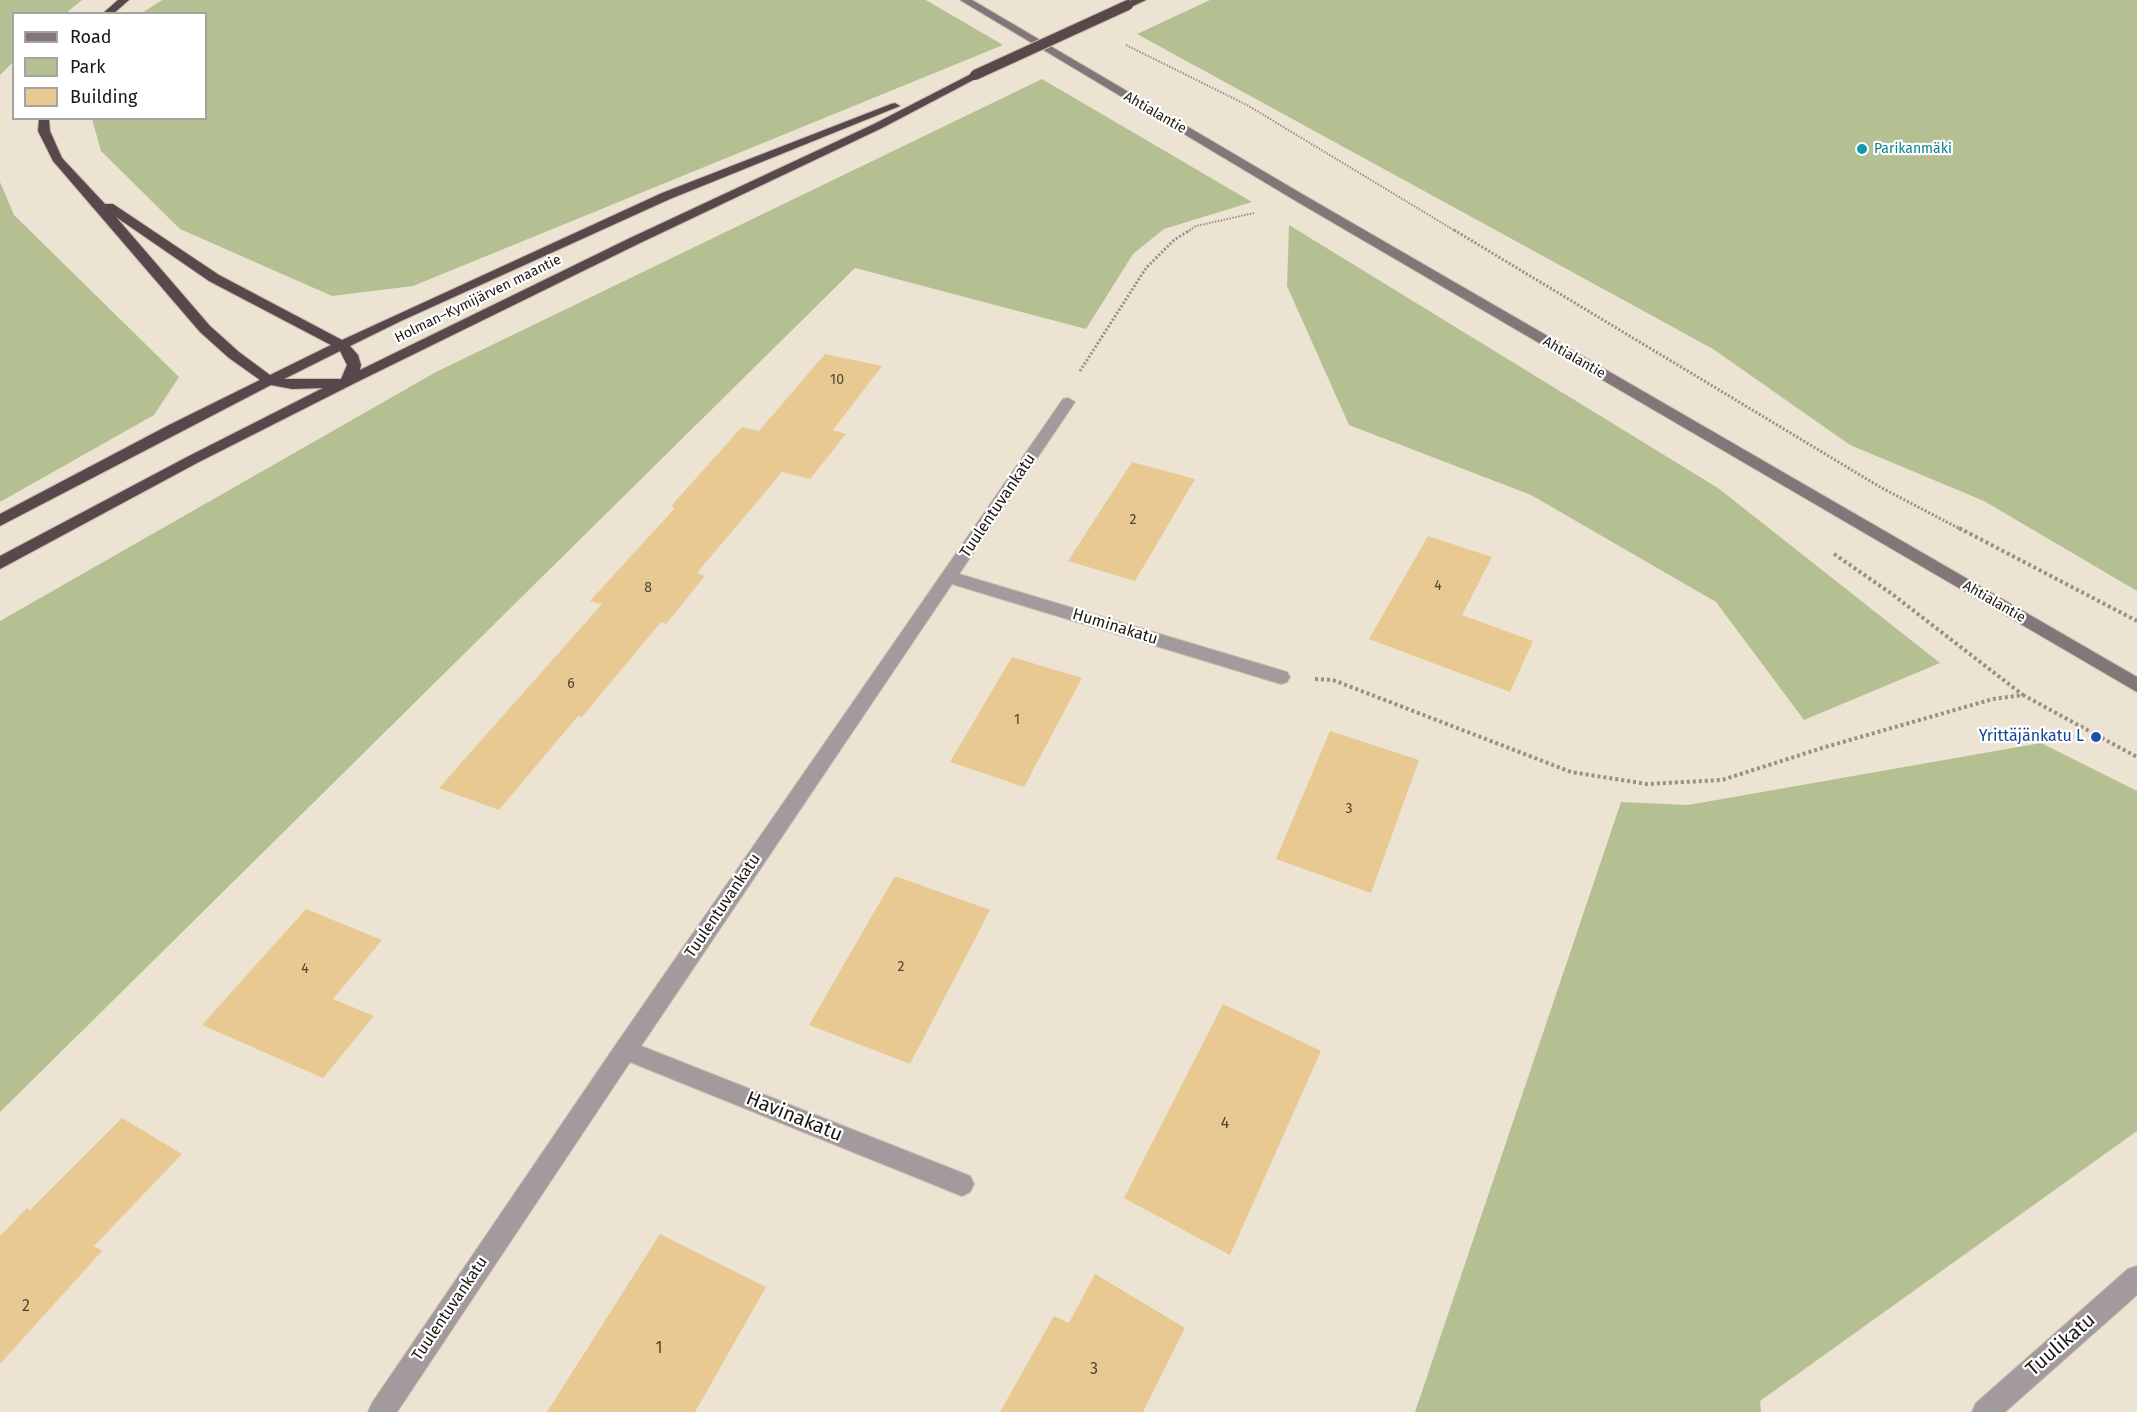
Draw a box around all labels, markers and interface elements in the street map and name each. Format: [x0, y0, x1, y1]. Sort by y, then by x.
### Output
legend [12, 12, 207, 120]
text: Road [70, 26, 112, 48]
text: Park [70, 56, 105, 78]
text: Building [70, 86, 137, 108]
street label: Ahtialantie [1121, 88, 1189, 138]
place label: Parikanmäki [1874, 141, 1952, 157]
marker: Parikanmäki [1855, 142, 1869, 156]
street label: Holman–Kymijärven maantie [392, 251, 564, 347]
street label: Ahtialantie [1540, 333, 1608, 383]
house number: 10 [830, 372, 844, 388]
street label: Tuulentuvankatu [956, 450, 1040, 562]
house number: 2 [1130, 512, 1136, 528]
street label: Ahtialantie [1960, 577, 2028, 627]
house number: 4 [1434, 578, 1442, 594]
house number: 8 [644, 580, 652, 596]
street label: Huminakatu [1070, 605, 1160, 649]
house number: 6 [567, 676, 575, 692]
house number: 1 [1014, 712, 1020, 728]
place label: Yrittäjänkatu L [1979, 727, 2084, 747]
marker: Yrittäjänkatu L [2089, 730, 2103, 744]
house number: 3 [1346, 801, 1352, 817]
street label: Tuulentuvankatu [681, 850, 765, 962]
house number: 2 [898, 959, 904, 975]
house number: 4 [301, 961, 309, 977]
street label: Havinakatu [742, 1087, 846, 1147]
house number: 4 [1221, 1114, 1229, 1134]
street label: Tuulentuvankatu [408, 1253, 492, 1365]
house number: 2 [22, 1297, 30, 1317]
street label: Tuulikatu [2021, 1308, 2101, 1382]
house number: 1 [656, 1339, 662, 1359]
house number: 3 [1090, 1360, 1098, 1380]

